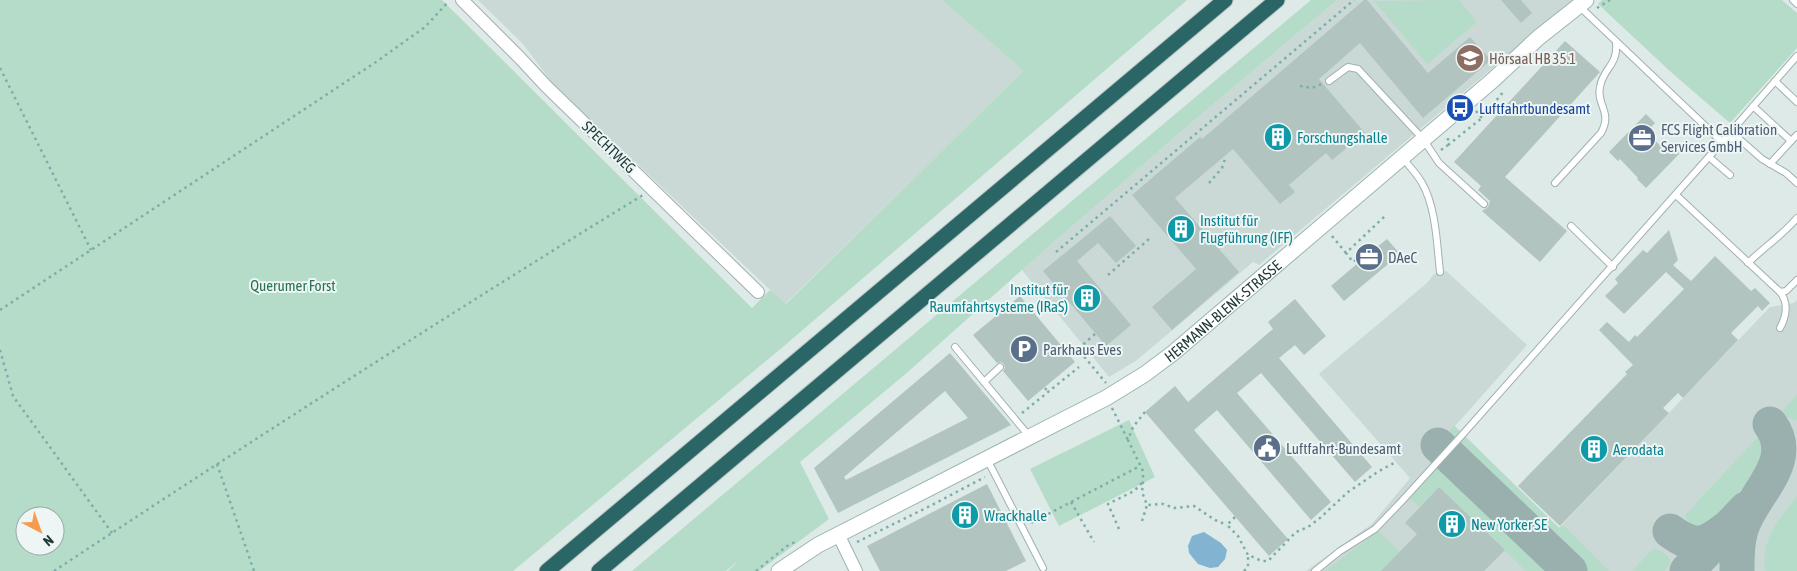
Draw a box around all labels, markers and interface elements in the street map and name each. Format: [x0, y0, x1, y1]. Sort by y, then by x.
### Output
school or university icon: Hörsaal HB 35.1 [1455, 43, 1485, 73]
place label: Hörsaal HB 35.1 [1489, 50, 1576, 67]
bus stop icon: Luftfahrtbundesamt [1445, 93, 1475, 123]
place label: Luftfahrtbundesamt [1479, 100, 1590, 117]
street label: SPECHTWEG [579, 118, 639, 177]
place label: FCS Flight Calibration Services GmbH [1661, 121, 1777, 155]
building icon: Forschungshalle [1263, 122, 1293, 152]
office icon: FCS Flight Calibration Services GmbH [1627, 123, 1657, 153]
place label: Forschungshalle [1297, 129, 1388, 146]
place label: Institut für Flugführung (IFF) [1200, 212, 1293, 246]
building icon: Institut für Flugführung (IFF) [1166, 214, 1196, 244]
office icon: DAeC [1354, 242, 1384, 272]
place label: DAeC [1388, 249, 1418, 266]
street label: HERMANN-BLENK-STRASSE [1161, 256, 1285, 365]
park label: Querumer Forst [250, 277, 336, 294]
place label: Institut für Raumfahrtsysteme (IRaS) [929, 281, 1069, 315]
building icon: Institut für Raumfahrtsysteme (IRaS) [1072, 283, 1102, 313]
parking icon: Parkhaus Eves [1009, 334, 1039, 364]
place label: Parkhaus Eves [1043, 341, 1121, 358]
public building icon: Luftfahrt-Bundesamt [1252, 433, 1282, 463]
building icon: Aerodata [1579, 434, 1609, 464]
place label: Luftfahrt-Bundesamt [1286, 440, 1401, 457]
place label: Aerodata [1613, 441, 1664, 458]
building icon: Wrackhalle [950, 500, 980, 530]
north arrow [15, 506, 65, 556]
place label: Wrackhalle [984, 507, 1047, 524]
building icon: New Yorker SE [1437, 509, 1467, 539]
place label: New Yorker SE [1471, 516, 1548, 533]
text: N [40, 532, 57, 550]

